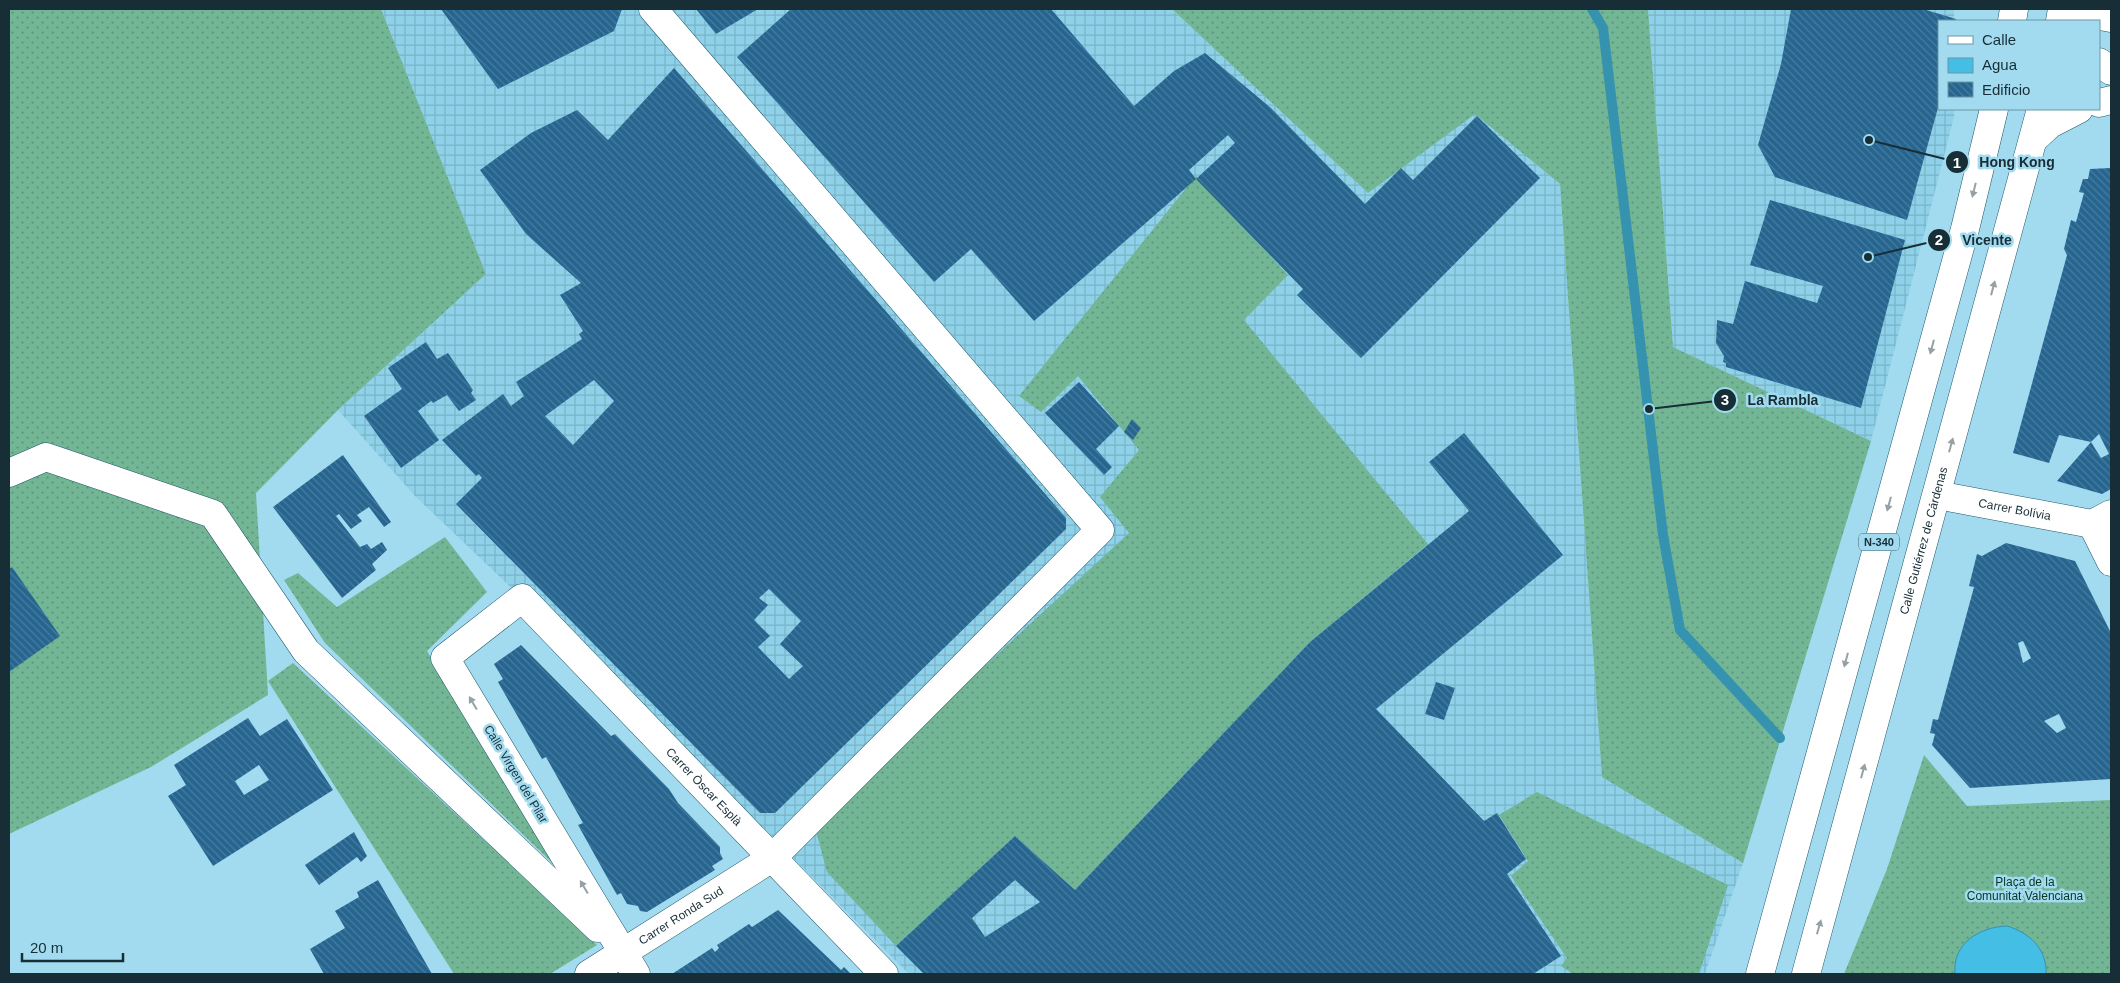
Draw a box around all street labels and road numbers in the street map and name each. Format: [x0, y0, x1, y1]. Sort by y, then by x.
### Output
street label: Calle Gutiérrez de Cárdenas [1897, 465, 1950, 616]
street label: Carrer Bolívia [1977, 496, 2052, 523]
road number: N-340 [1859, 534, 1899, 550]
street label: Calle Virgen del Pilar [481, 722, 551, 826]
street label: Carrer Òscar Esplà [663, 745, 745, 829]
street label: Carrer Ronda Sud [636, 884, 726, 948]

